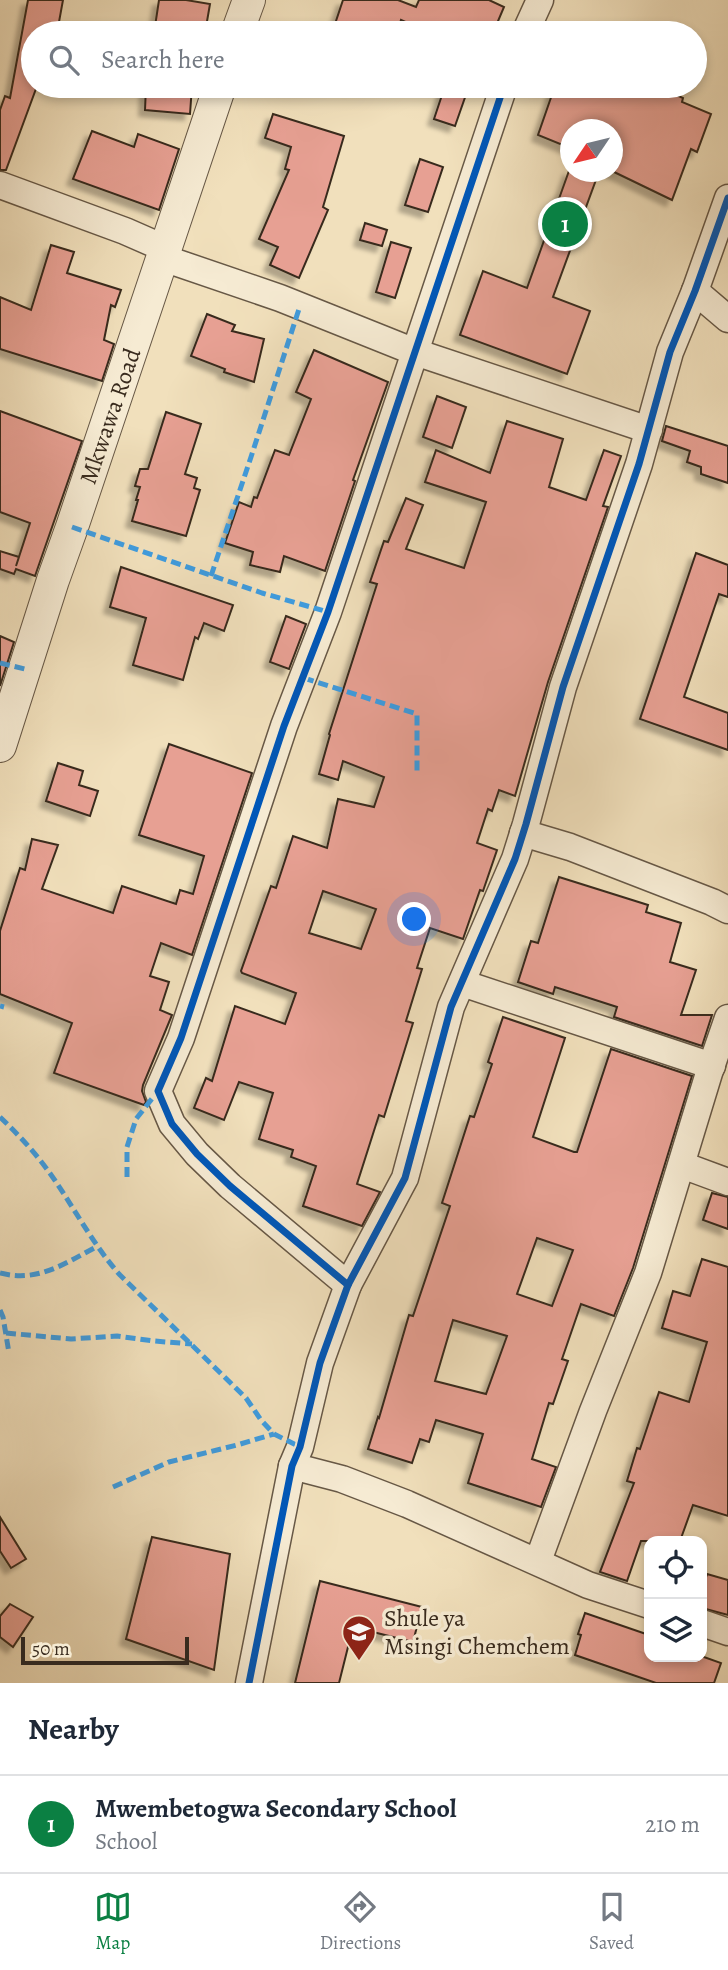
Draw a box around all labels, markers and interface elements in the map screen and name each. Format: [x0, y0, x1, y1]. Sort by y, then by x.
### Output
search box [21, 21, 707, 98]
icon: search [45, 41, 83, 79]
text: Search here [101, 42, 225, 77]
north arrow [560, 119, 623, 182]
pin: 1 [542, 198, 588, 250]
street label: Mkwawa Road [72, 344, 148, 488]
your location [397, 902, 431, 936]
map controls [644, 1536, 707, 1662]
button: locate [644, 1536, 707, 1599]
button: layers [644, 1599, 707, 1662]
place label: Shule ya Msingi Chemchem [384, 1602, 570, 1662]
school or university icon: Shule ya Msingi Chemchem [340, 1613, 378, 1662]
scale bar [21, 1634, 189, 1666]
text: 50 m [32, 1636, 70, 1662]
text: Nearby [28, 1709, 119, 1749]
text: Mwembetogwa Secondary School [95, 1791, 457, 1826]
text: 1 [47, 1809, 55, 1840]
text: 210 m [645, 1809, 700, 1840]
text: School [95, 1826, 157, 1857]
tab: Map [94, 1888, 132, 1956]
tab: Directions [320, 1888, 401, 1956]
tab: Saved [589, 1888, 634, 1956]

